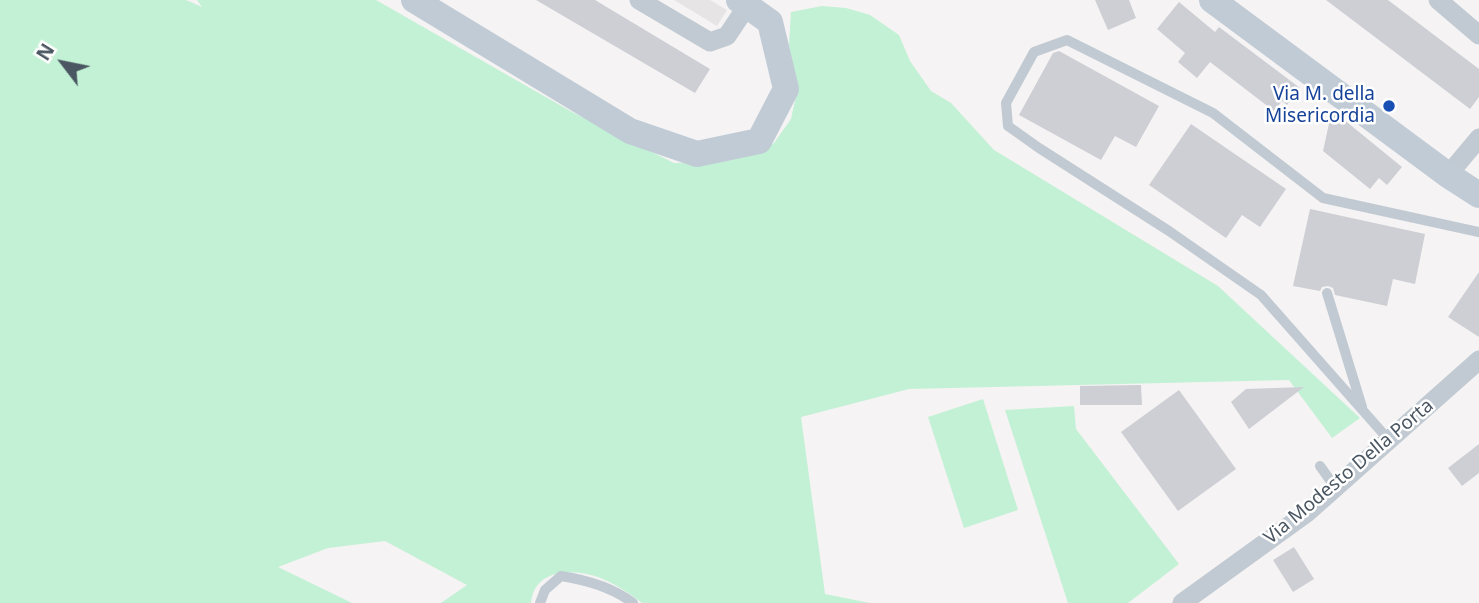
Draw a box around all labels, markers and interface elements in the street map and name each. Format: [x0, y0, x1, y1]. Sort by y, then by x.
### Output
north arrow [28, 28, 98, 98]
text: N [30, 38, 60, 65]
place label: Via M. della Misericordia [1265, 84, 1375, 128]
marker: Via M. della Misericordia [1381, 98, 1397, 114]
street label: Via Modesto Della Porta [1260, 395, 1438, 549]

